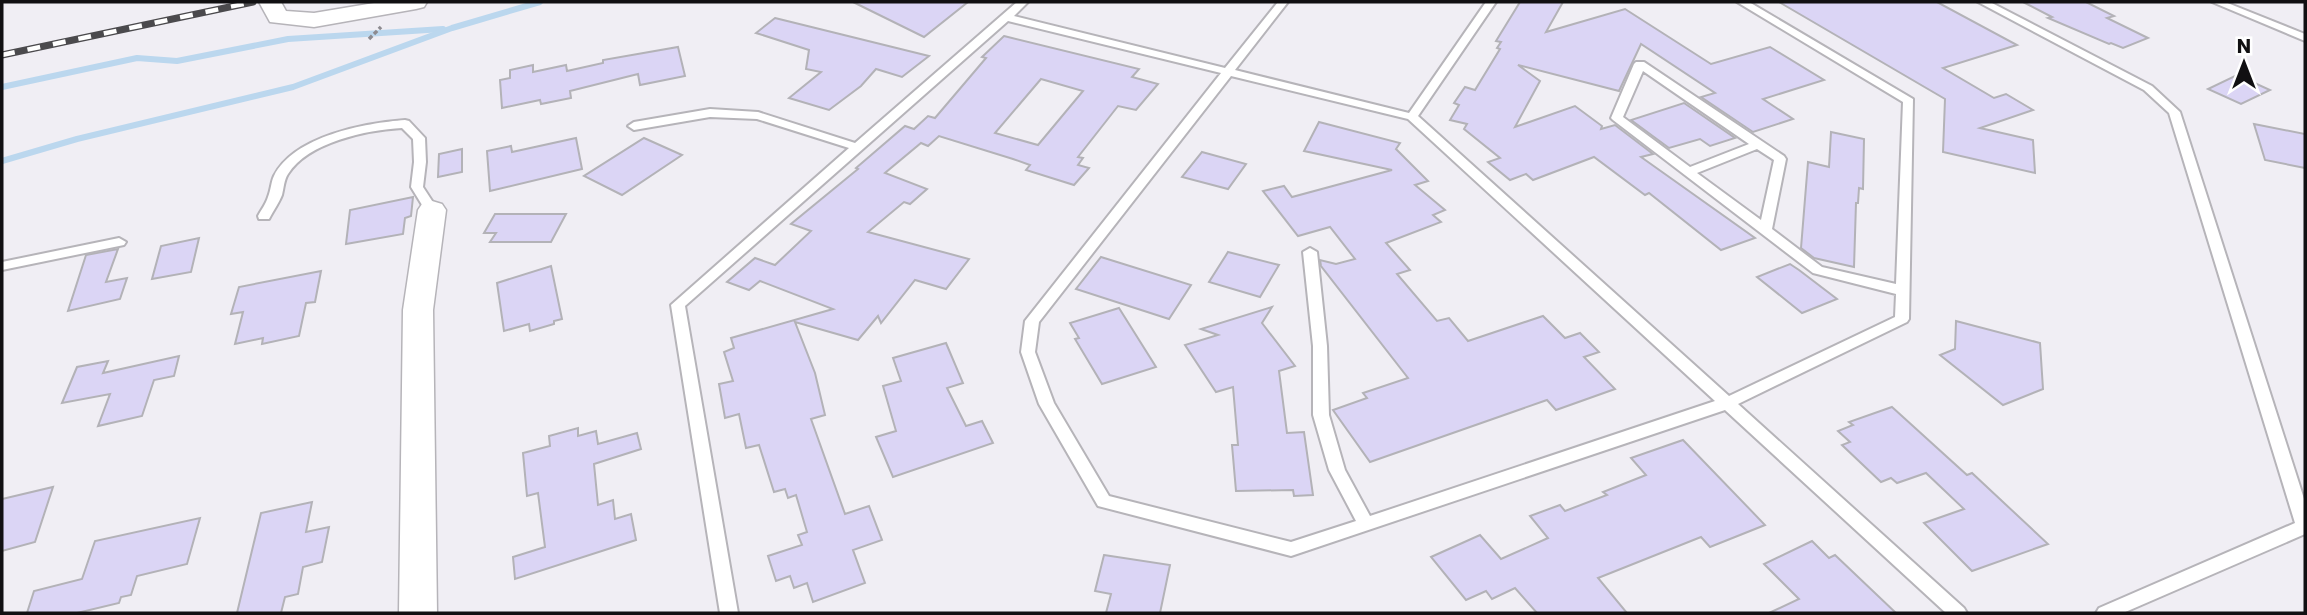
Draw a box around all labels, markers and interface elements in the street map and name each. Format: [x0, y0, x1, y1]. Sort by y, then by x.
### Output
north arrow [2209, 28, 2279, 98]
text: N [2237, 33, 2251, 60]

